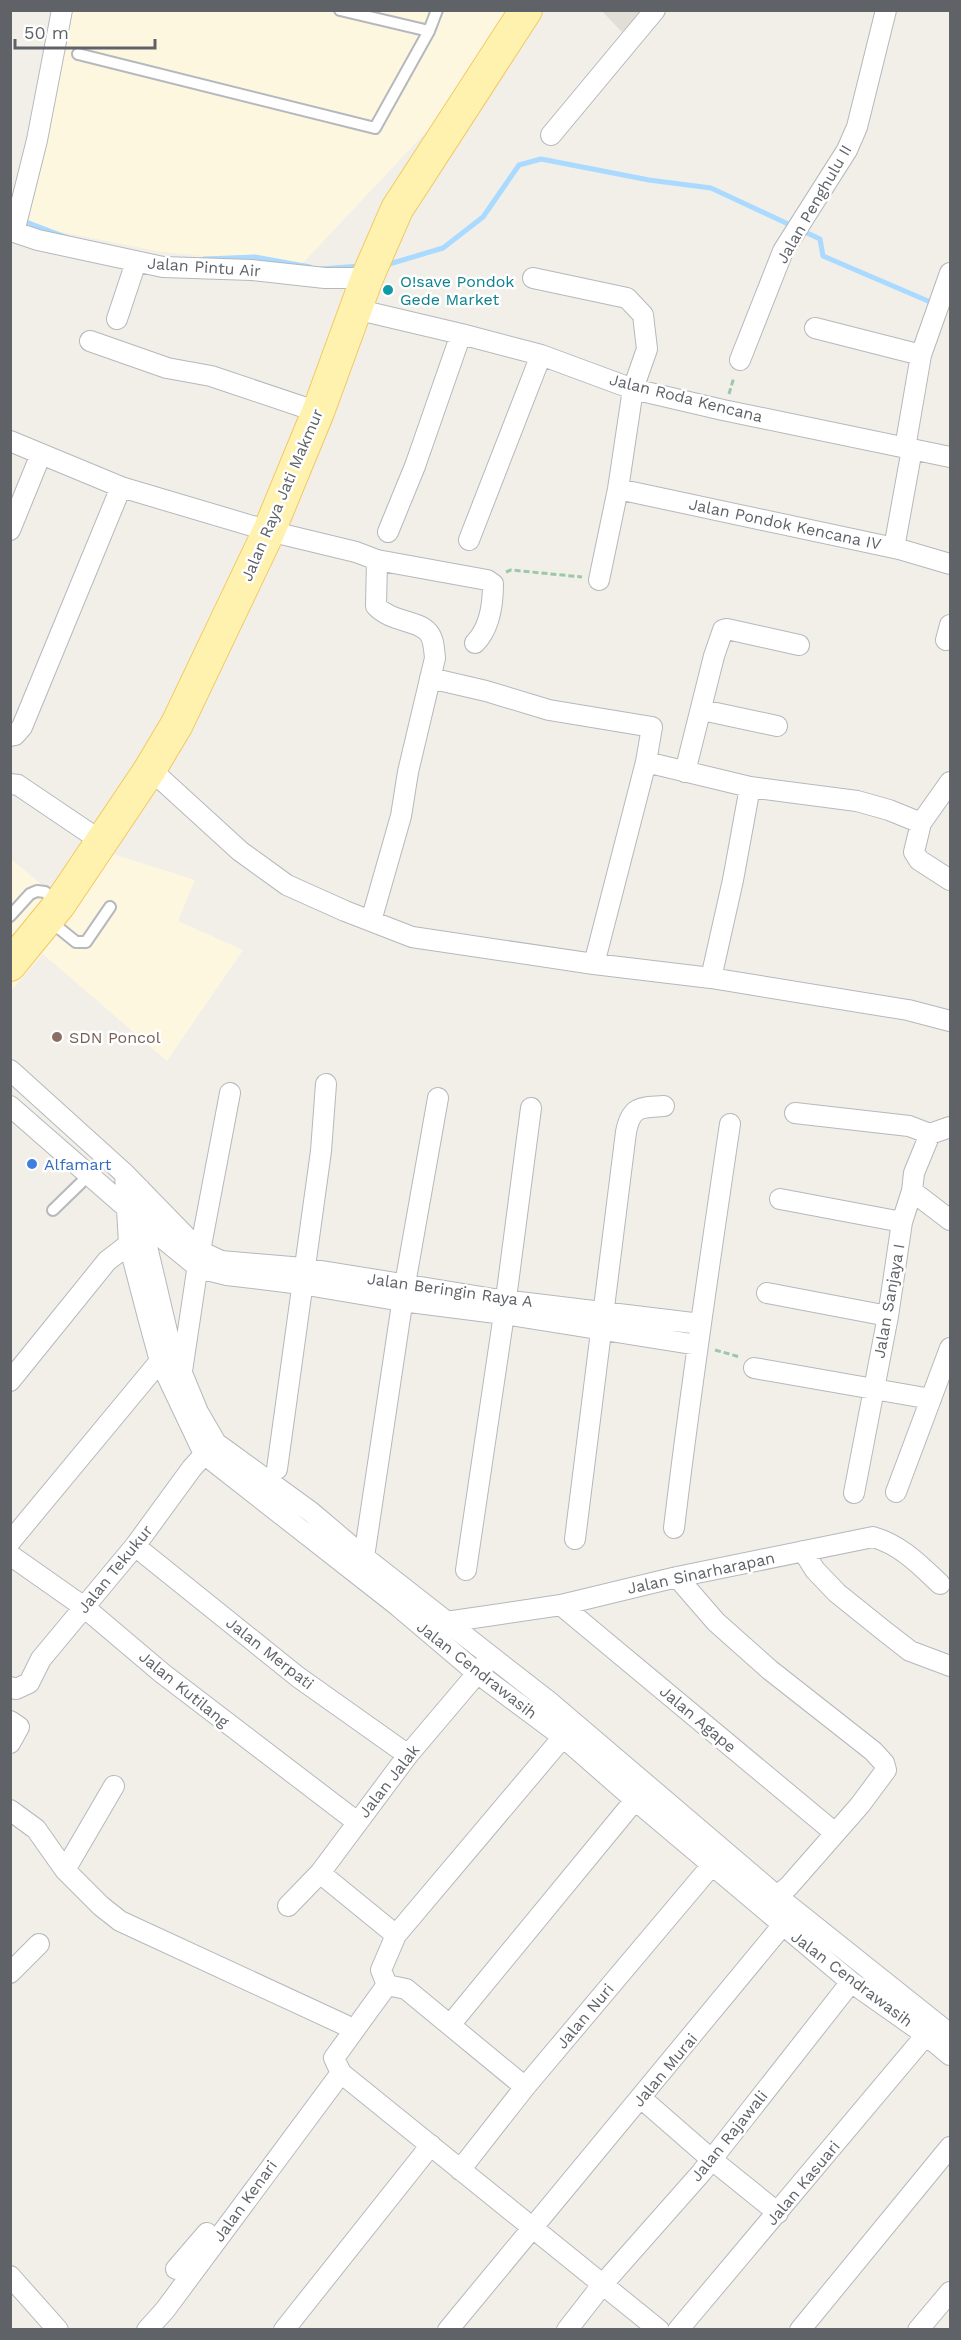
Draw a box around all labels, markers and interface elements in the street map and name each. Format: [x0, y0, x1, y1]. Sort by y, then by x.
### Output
scale bar [15, 12, 154, 50]
text: 50 m [24, 22, 69, 43]
street label: Jalan Penghulu II [772, 141, 856, 267]
street label: Jalan Pintu Air [147, 254, 262, 280]
place label: O!save Pondok Gede Market [400, 272, 514, 309]
marker: O!save Pondok Gede Market [381, 283, 395, 297]
street label: Jalan Roda Kencana [607, 370, 765, 426]
street label: Jalan Raya Jati Makmur [237, 406, 327, 584]
street label: Jalan Pondok Kencana IV [687, 494, 883, 554]
place label: SDN Poncol [69, 1028, 161, 1047]
marker: SDN Poncol [50, 1030, 64, 1044]
place label: Alfamart [44, 1155, 112, 1174]
marker: Alfamart [25, 1157, 39, 1171]
street label: Jalan Sanjaya I [870, 1242, 908, 1360]
street label: Jalan Beringin Raya A [366, 1269, 534, 1311]
street label: Jalan Tekukur [74, 1521, 157, 1617]
street label: Jalan Sinarharapan [625, 1548, 777, 1598]
street label: Jalan Merpati [222, 1613, 318, 1693]
street label: Jalan Cendrawasih [413, 1617, 541, 1723]
street label: Jalan Kutilang [135, 1647, 233, 1731]
street label: Jalan Agape [656, 1682, 740, 1756]
street label: Jalan Jalak [355, 1741, 423, 1821]
street label: Jalan Cendrawasih [787, 1927, 917, 2031]
street label: Jalan Nuri [552, 1979, 618, 2053]
street label: Jalan Murai [629, 2029, 701, 2111]
street label: Jalan Rajawali [687, 2087, 771, 2185]
street label: Jalan Kasuari [762, 2137, 844, 2229]
street label: Jalan Kenari [209, 2157, 281, 2245]

